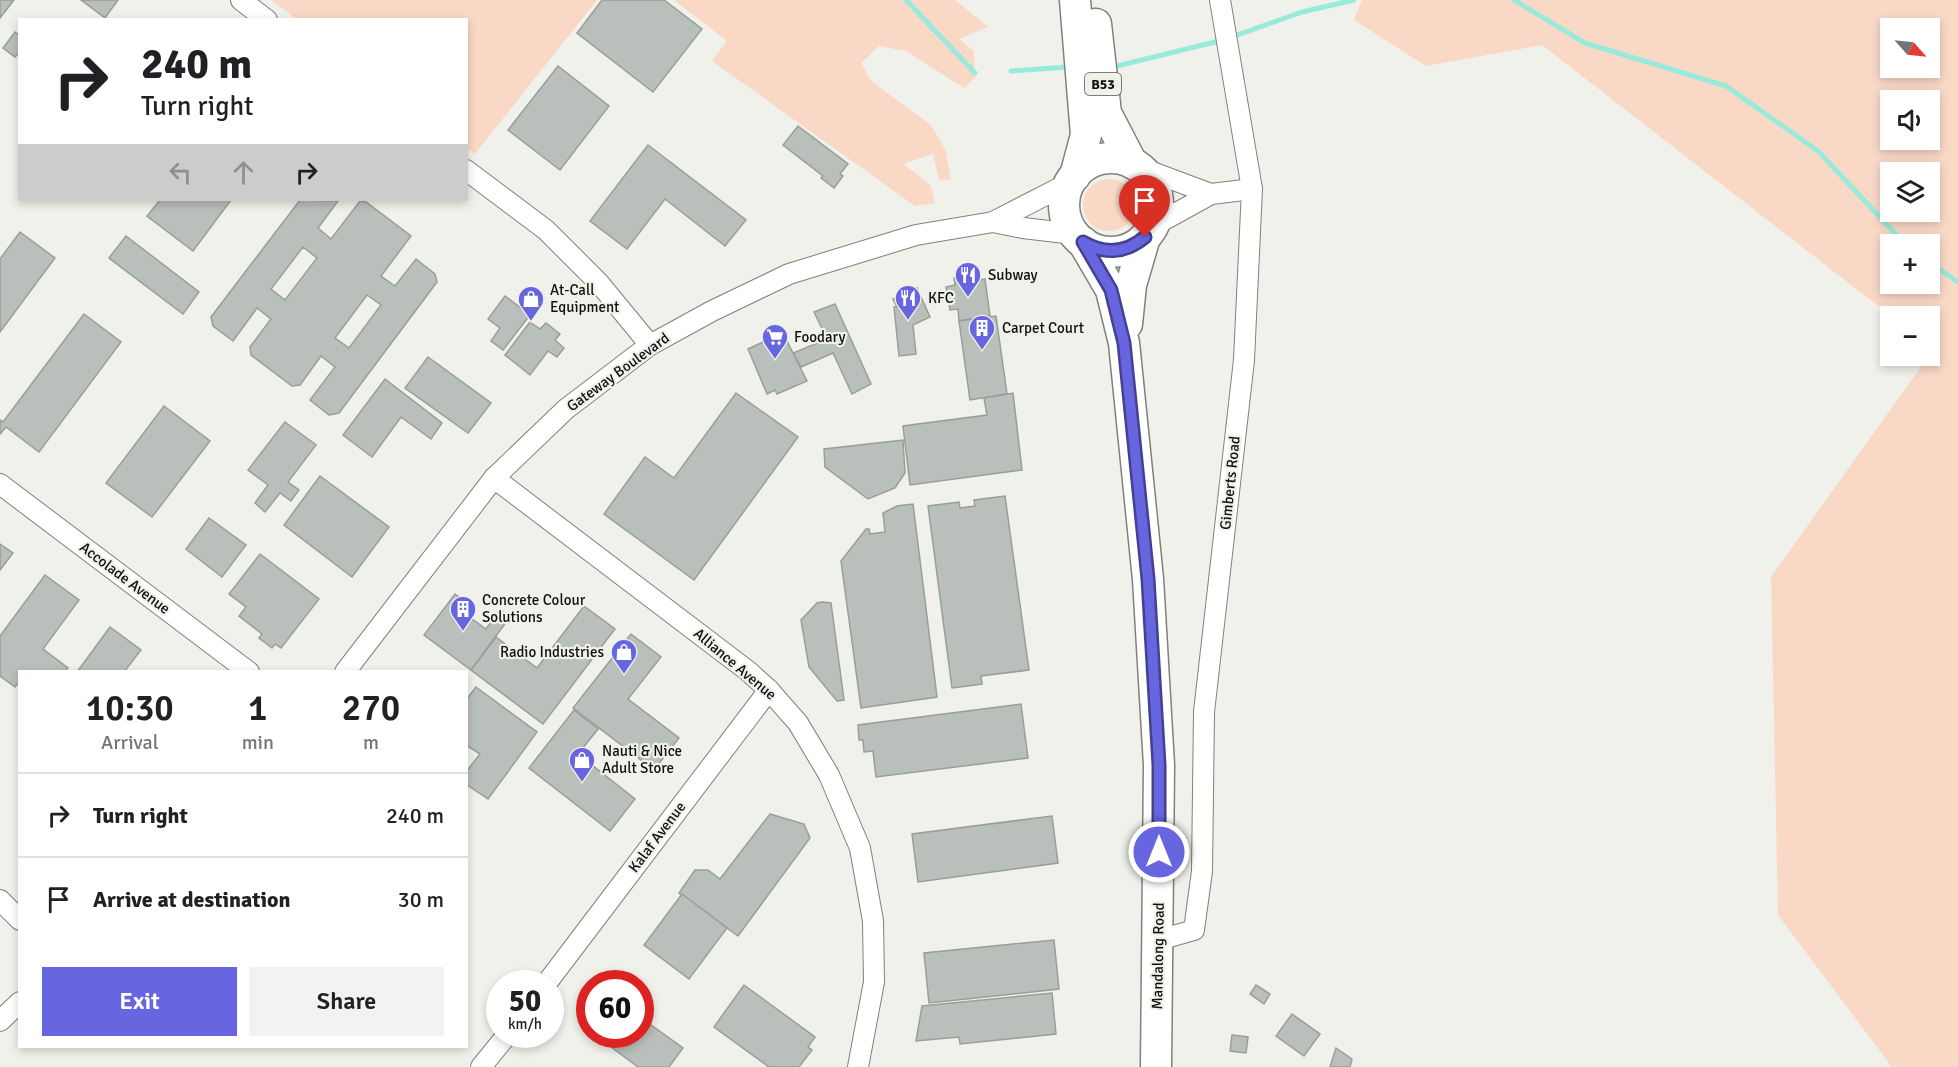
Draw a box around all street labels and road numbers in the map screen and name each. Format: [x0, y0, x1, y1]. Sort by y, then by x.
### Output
road number: B53 [1085, 73, 1121, 95]
street label: Gateway Boulevard [563, 329, 673, 415]
street label: Gimberts Road [1216, 435, 1244, 531]
street label: Accolade Avenue [76, 538, 174, 618]
street label: Alliance Avenue [690, 624, 780, 704]
street label: Kalaf Avenue [625, 798, 689, 876]
street label: Mandalong Road [1148, 902, 1168, 1010]

